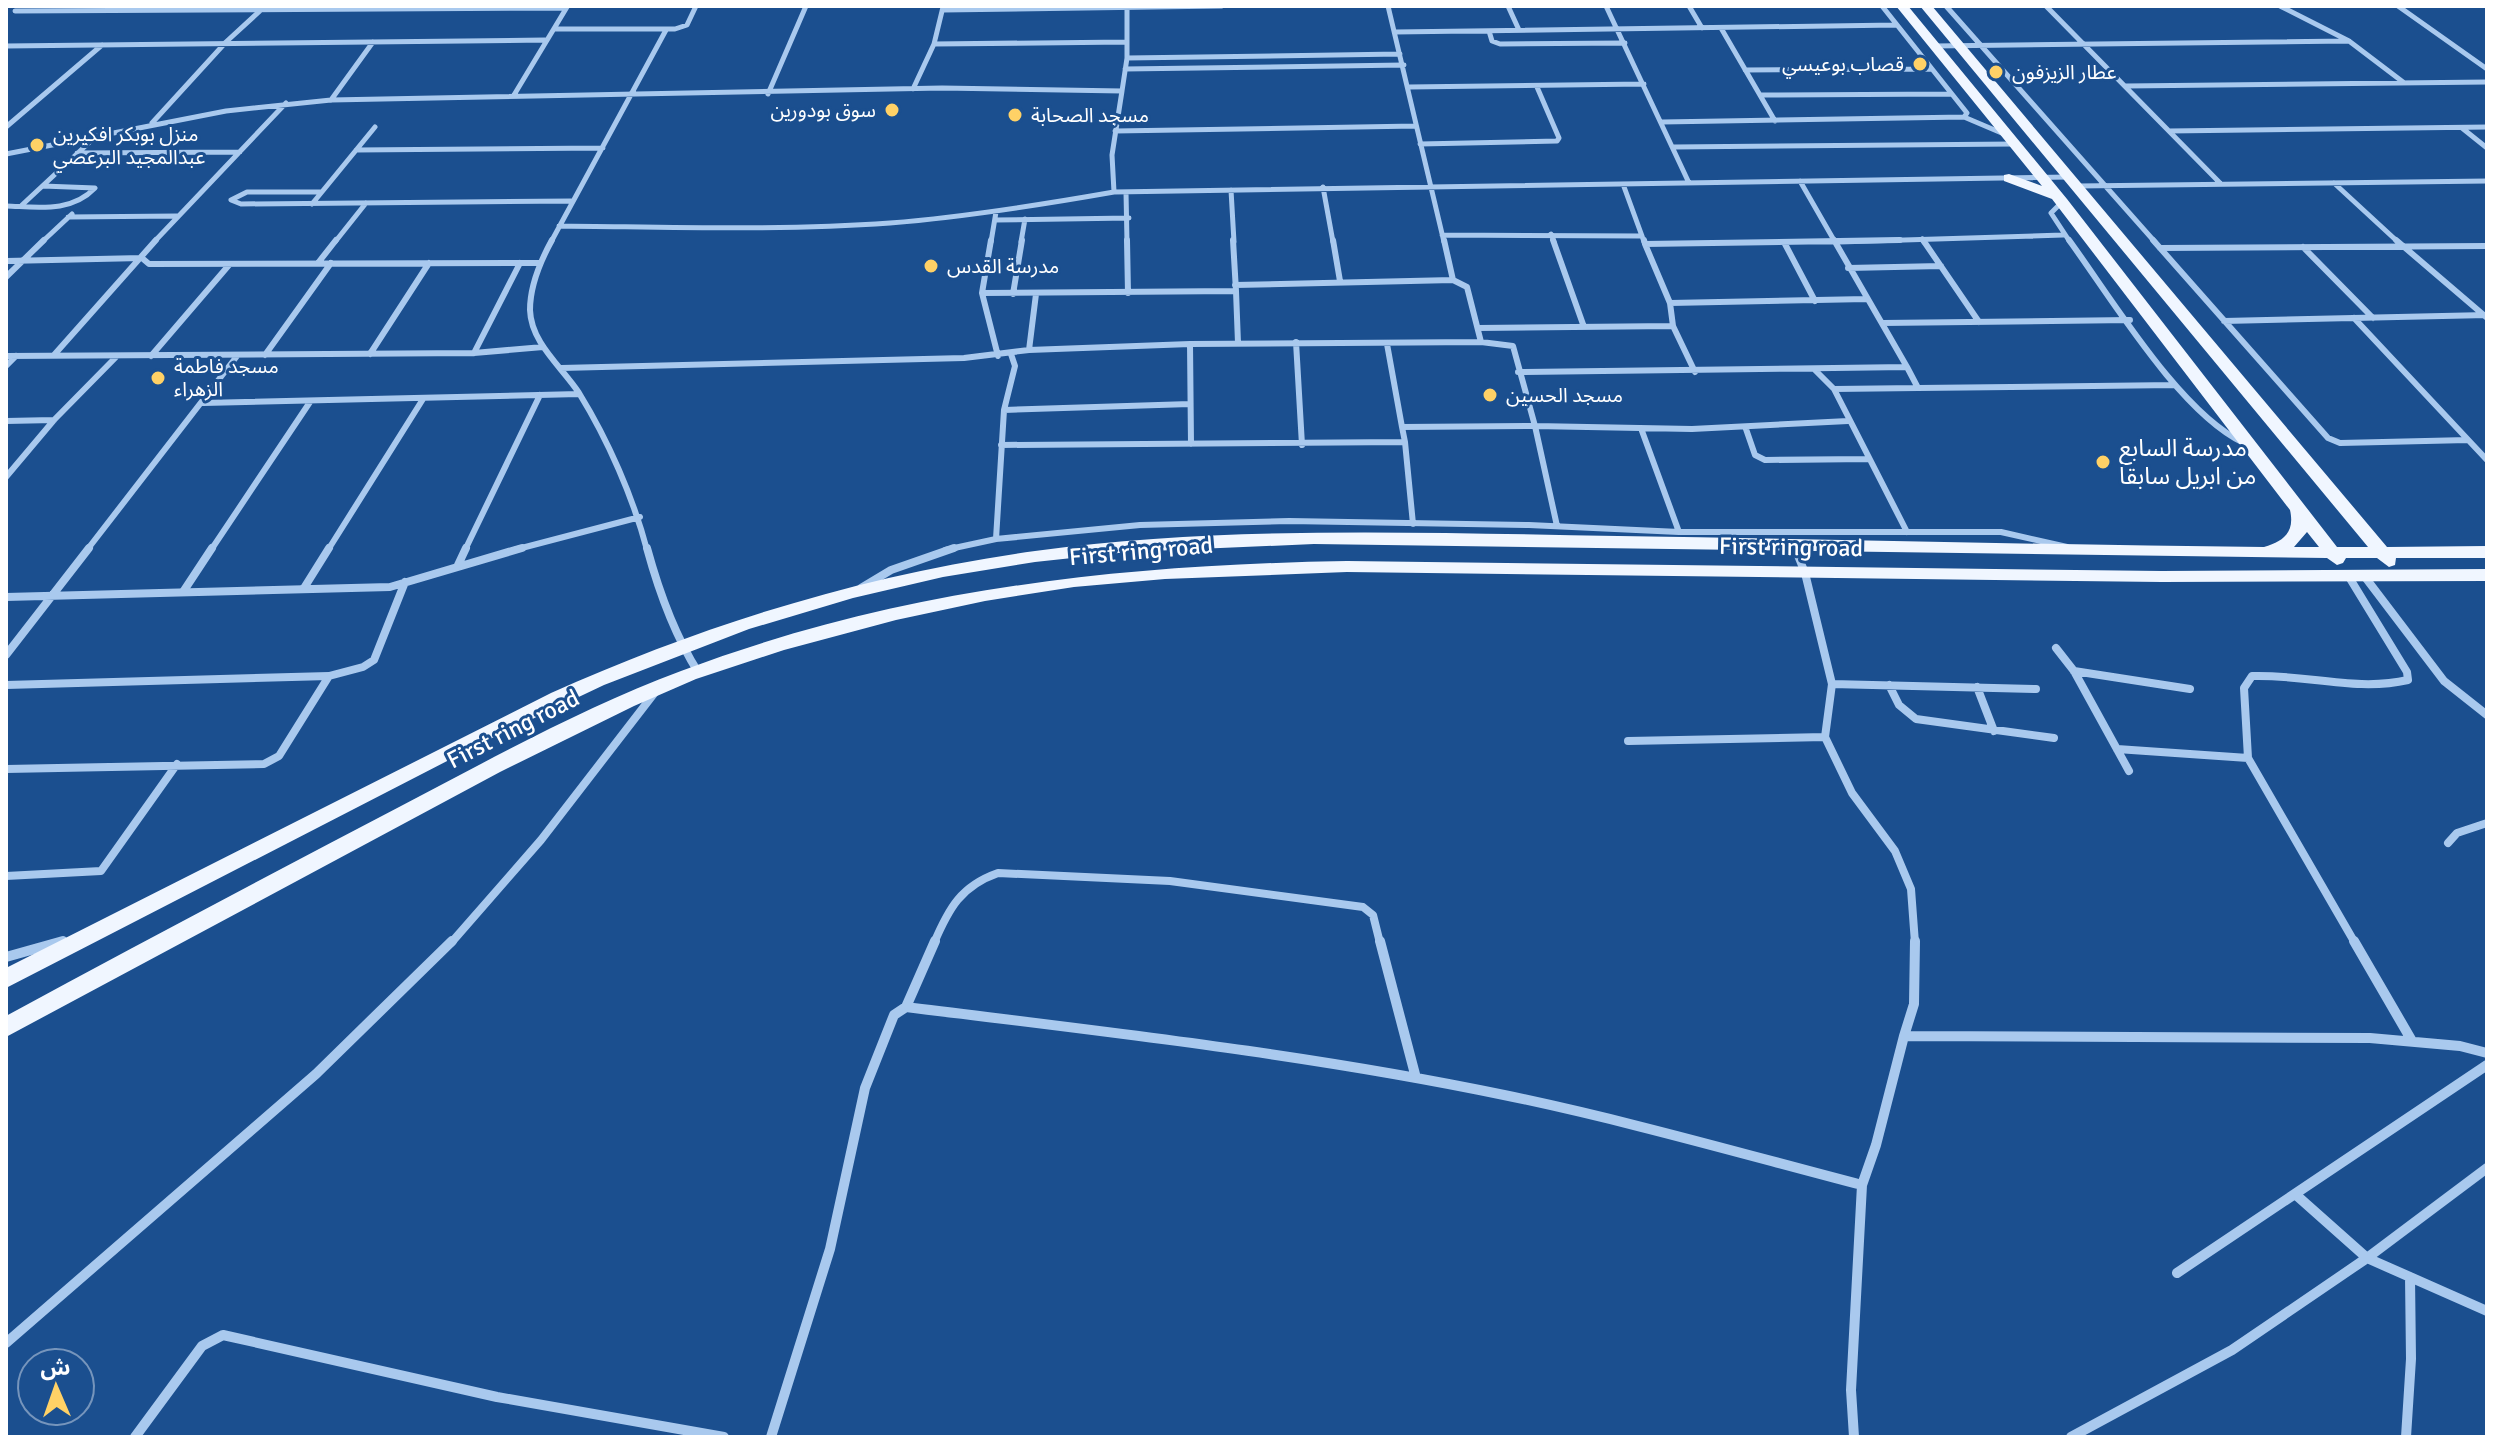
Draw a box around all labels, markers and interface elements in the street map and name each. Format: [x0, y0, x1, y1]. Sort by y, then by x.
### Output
place label: قصاب بوعيسي [1782, 52, 1904, 79]
marker: قصاب بوعيسي [1911, 55, 1929, 73]
place label: عطار الزيزفون [2012, 60, 2116, 85]
marker: عطار الزيزفون [1987, 63, 2005, 81]
place label: سوق بودورين [770, 98, 876, 123]
marker: سوق بودورين [883, 101, 901, 119]
place label: مسجد الصحابة [1031, 103, 1149, 128]
marker: مسجد الصحابة [1006, 106, 1024, 124]
place label: منزل بوبكر افكيرين عبدالمجيد البرعصي [53, 122, 205, 172]
marker: منزل بوبكر افكيرين عبدالمجيد البرعصي [28, 136, 46, 154]
place label: مدرسة القدس [947, 254, 1059, 279]
marker: مدرسة القدس [922, 257, 940, 275]
place label: مسجد فاطمة الزهراء [174, 354, 279, 402]
marker: مسجد فاطمة الزهراء [149, 369, 167, 387]
place label: مسجد الحسين [1506, 383, 1623, 408]
marker: مسجد الحسين [1481, 386, 1499, 404]
place label: مدرسة السابع من ابريل سابقا [2119, 433, 2256, 491]
marker: مدرسة السابع من ابريل سابقا [2094, 453, 2112, 471]
street label: First ring road [1068, 530, 1214, 572]
street label: First ring road [1719, 531, 1863, 563]
street label: First ring road [442, 683, 584, 775]
north arrow [16, 1347, 96, 1427]
text: ش [40, 1353, 71, 1382]

